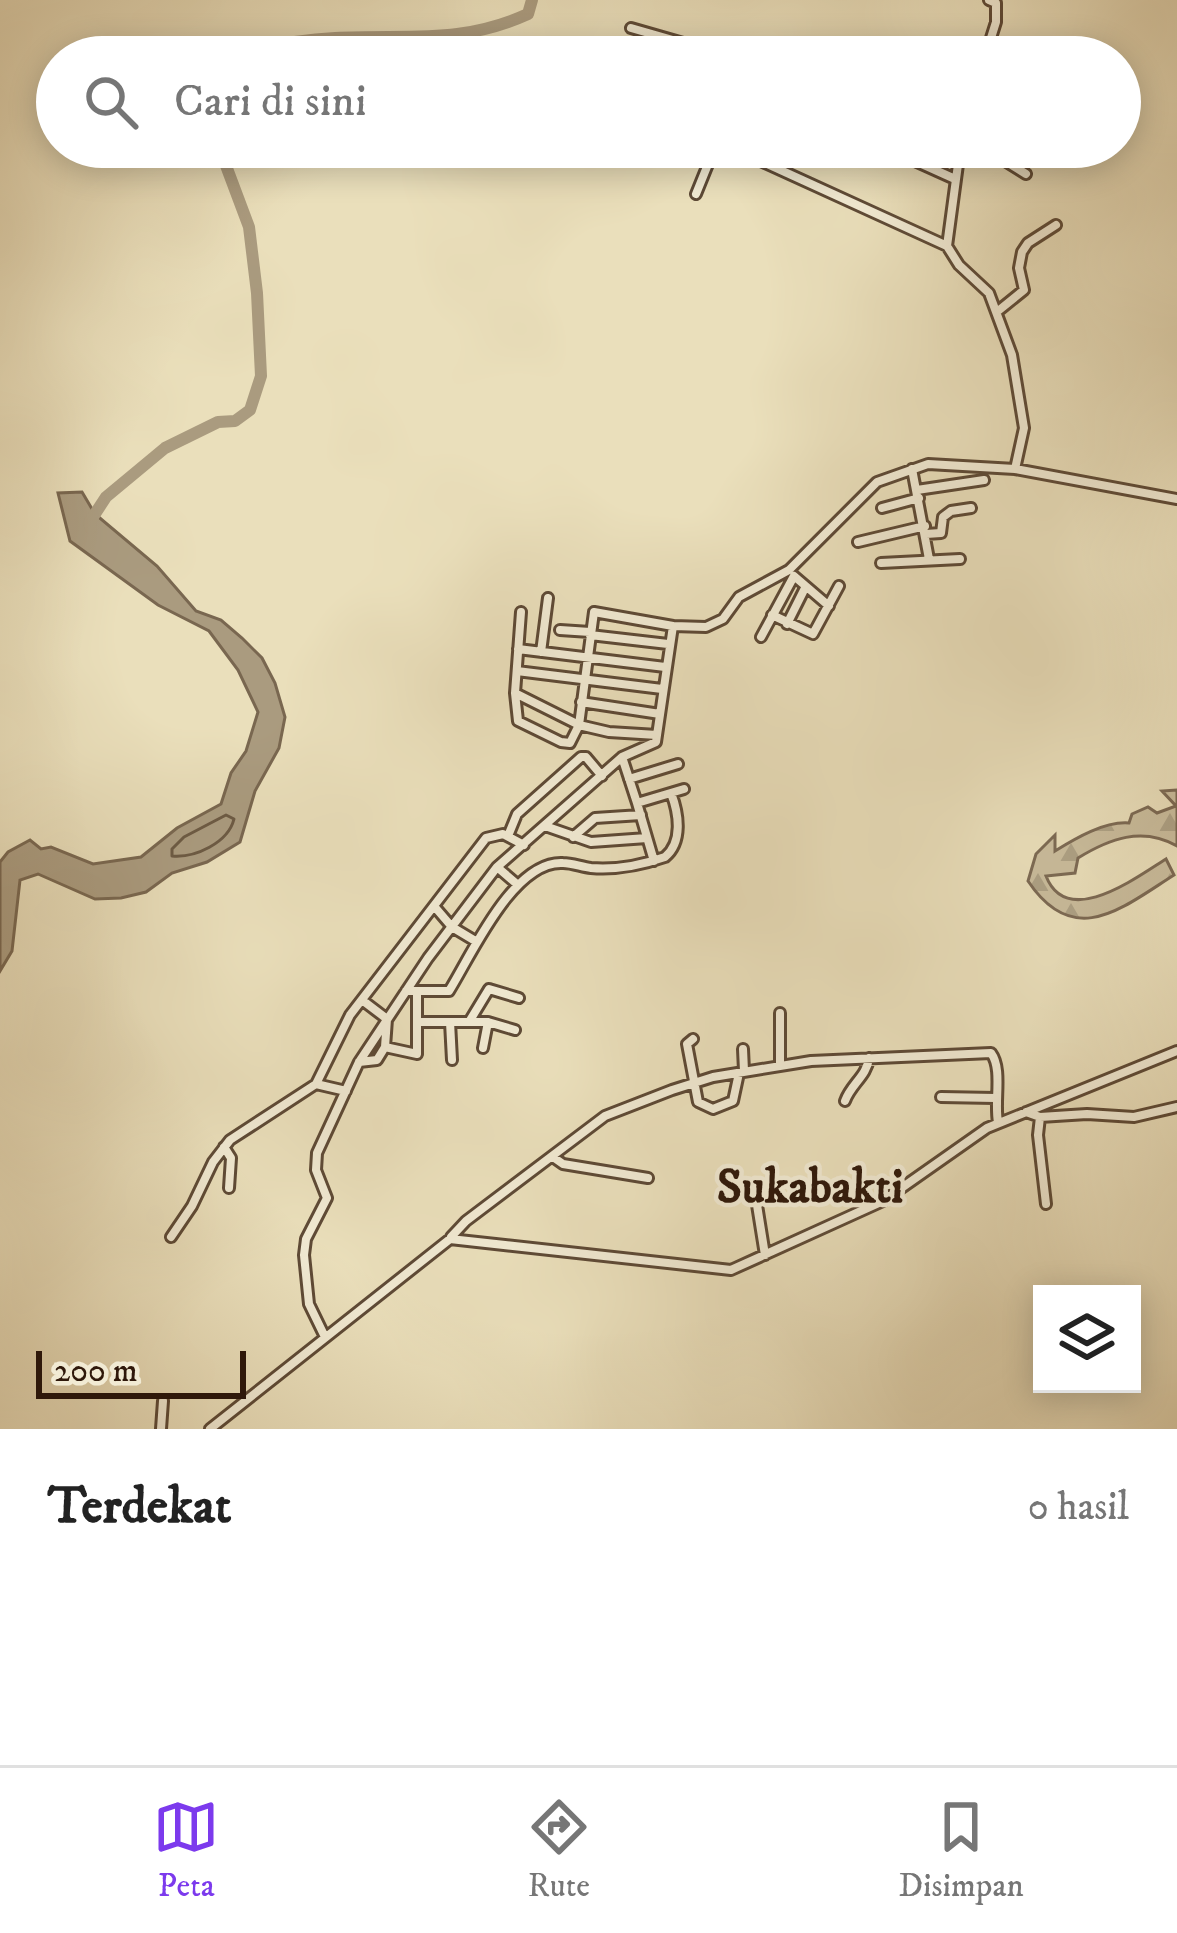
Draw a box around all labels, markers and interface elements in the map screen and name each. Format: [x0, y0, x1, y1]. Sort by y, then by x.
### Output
search box [36, 36, 1141, 168]
icon: search [78, 69, 144, 135]
text: Cari di sini [174, 74, 366, 130]
district label: Sukabakti [717, 1158, 903, 1218]
map controls [1033, 1285, 1141, 1393]
button: layers [1033, 1285, 1141, 1393]
scale bar [36, 1345, 246, 1398]
text: 200 m [54, 1351, 138, 1392]
text: Terdekat [48, 1475, 231, 1539]
text: 0 hasil [1028, 1483, 1129, 1532]
tab: Peta [153, 1794, 219, 1907]
tab: Rute [526, 1794, 592, 1907]
tab: Disimpan [898, 1794, 1024, 1907]

